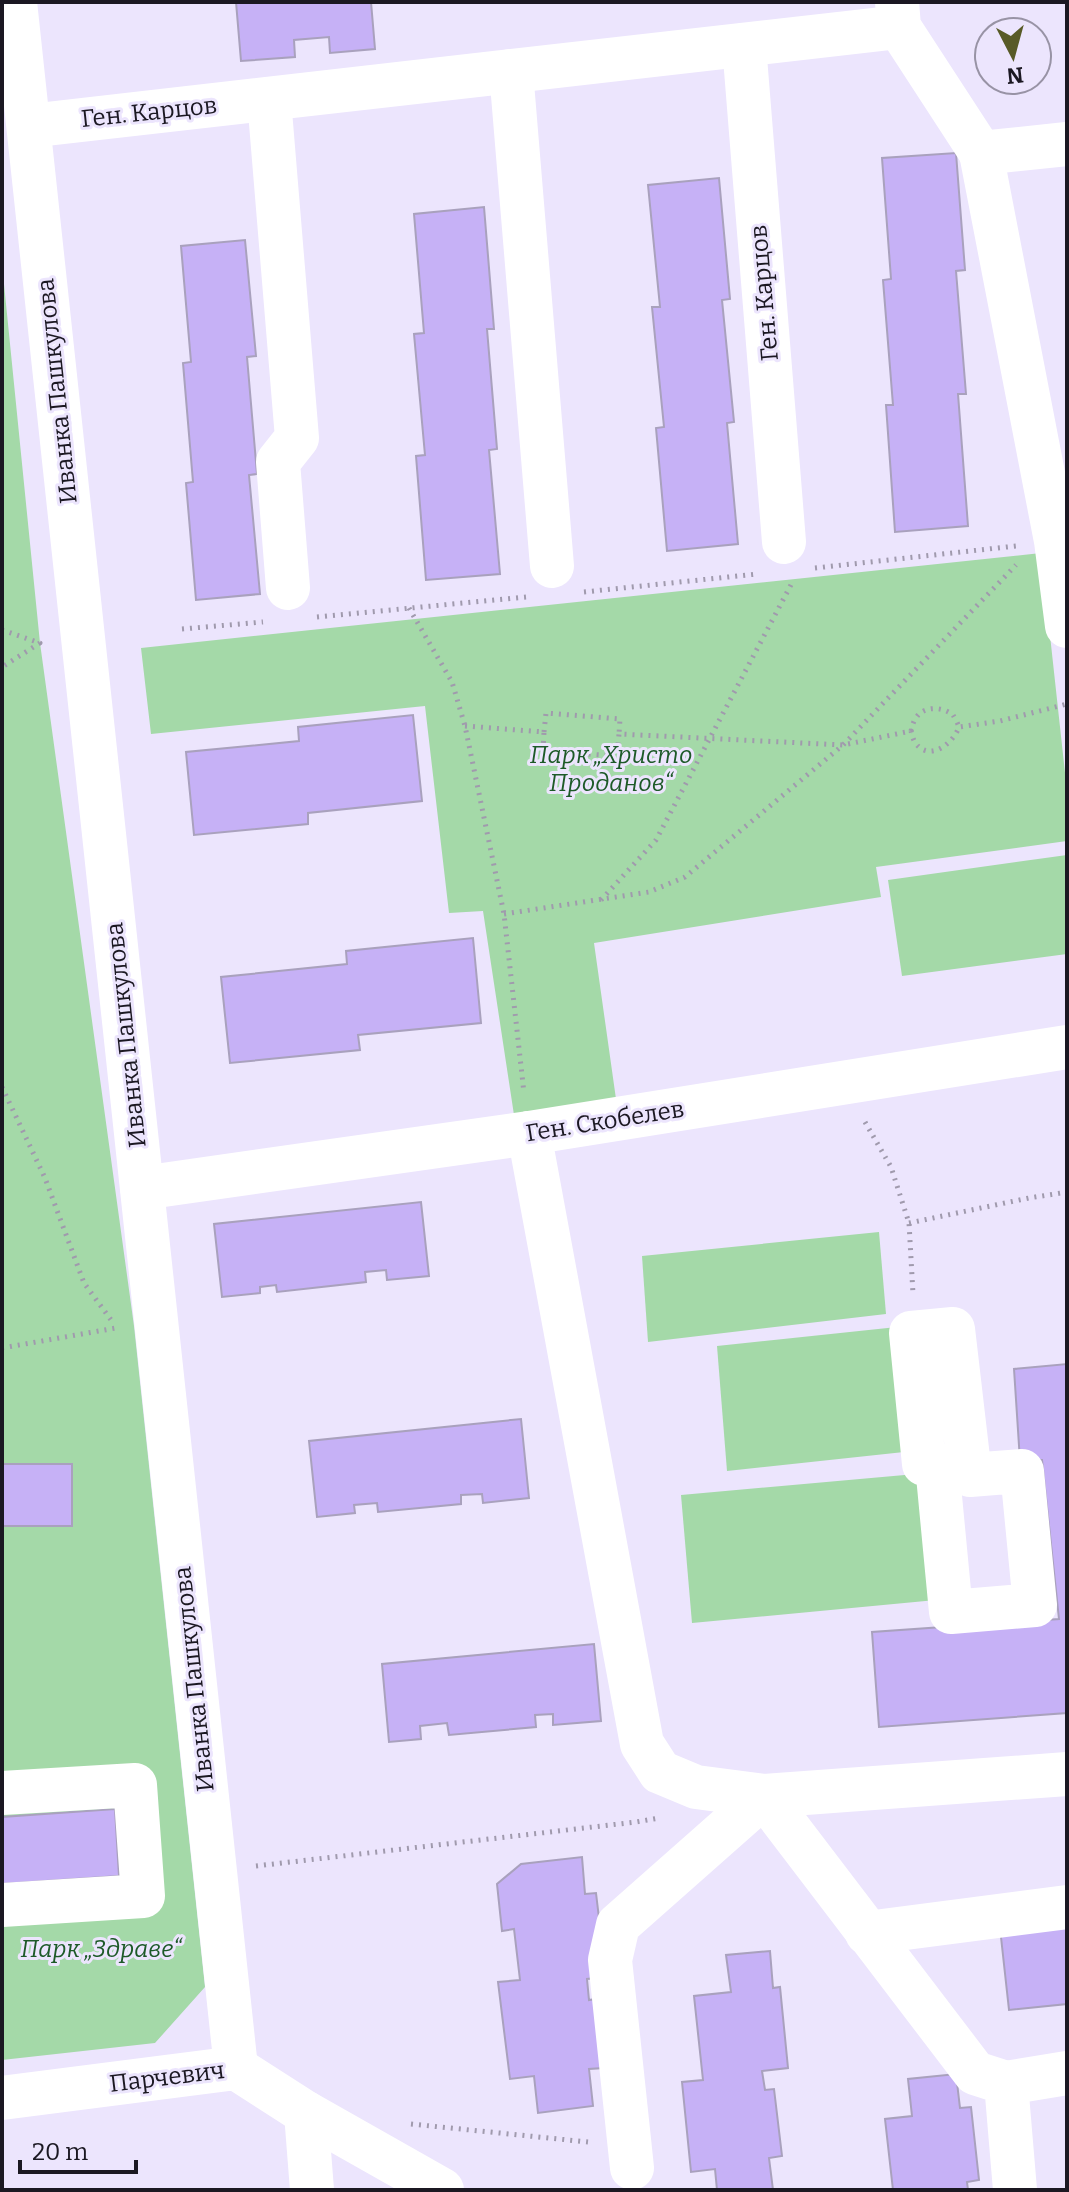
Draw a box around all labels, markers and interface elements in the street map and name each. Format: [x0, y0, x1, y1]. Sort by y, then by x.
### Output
north arrow [973, 16, 1053, 96]
text: N [1005, 61, 1025, 90]
street label: Ген. Карцов [80, 91, 218, 133]
street label: Ген. Карцов [744, 224, 784, 362]
street label: Иванка Пашкулова [31, 277, 83, 505]
park label: Парк „Христо Проданов“ [530, 741, 692, 797]
street label: Иванка Пашкулова [100, 921, 152, 1149]
street label: Ген. Скобелев [524, 1095, 686, 1147]
street label: Иванка Пашкулова [168, 1565, 220, 1793]
park label: Парк „Здраве“ [20, 1935, 183, 1963]
street label: Парчевич [108, 2056, 226, 2098]
scale bar [20, 2124, 136, 2174]
text: 20 m [32, 2138, 88, 2166]

